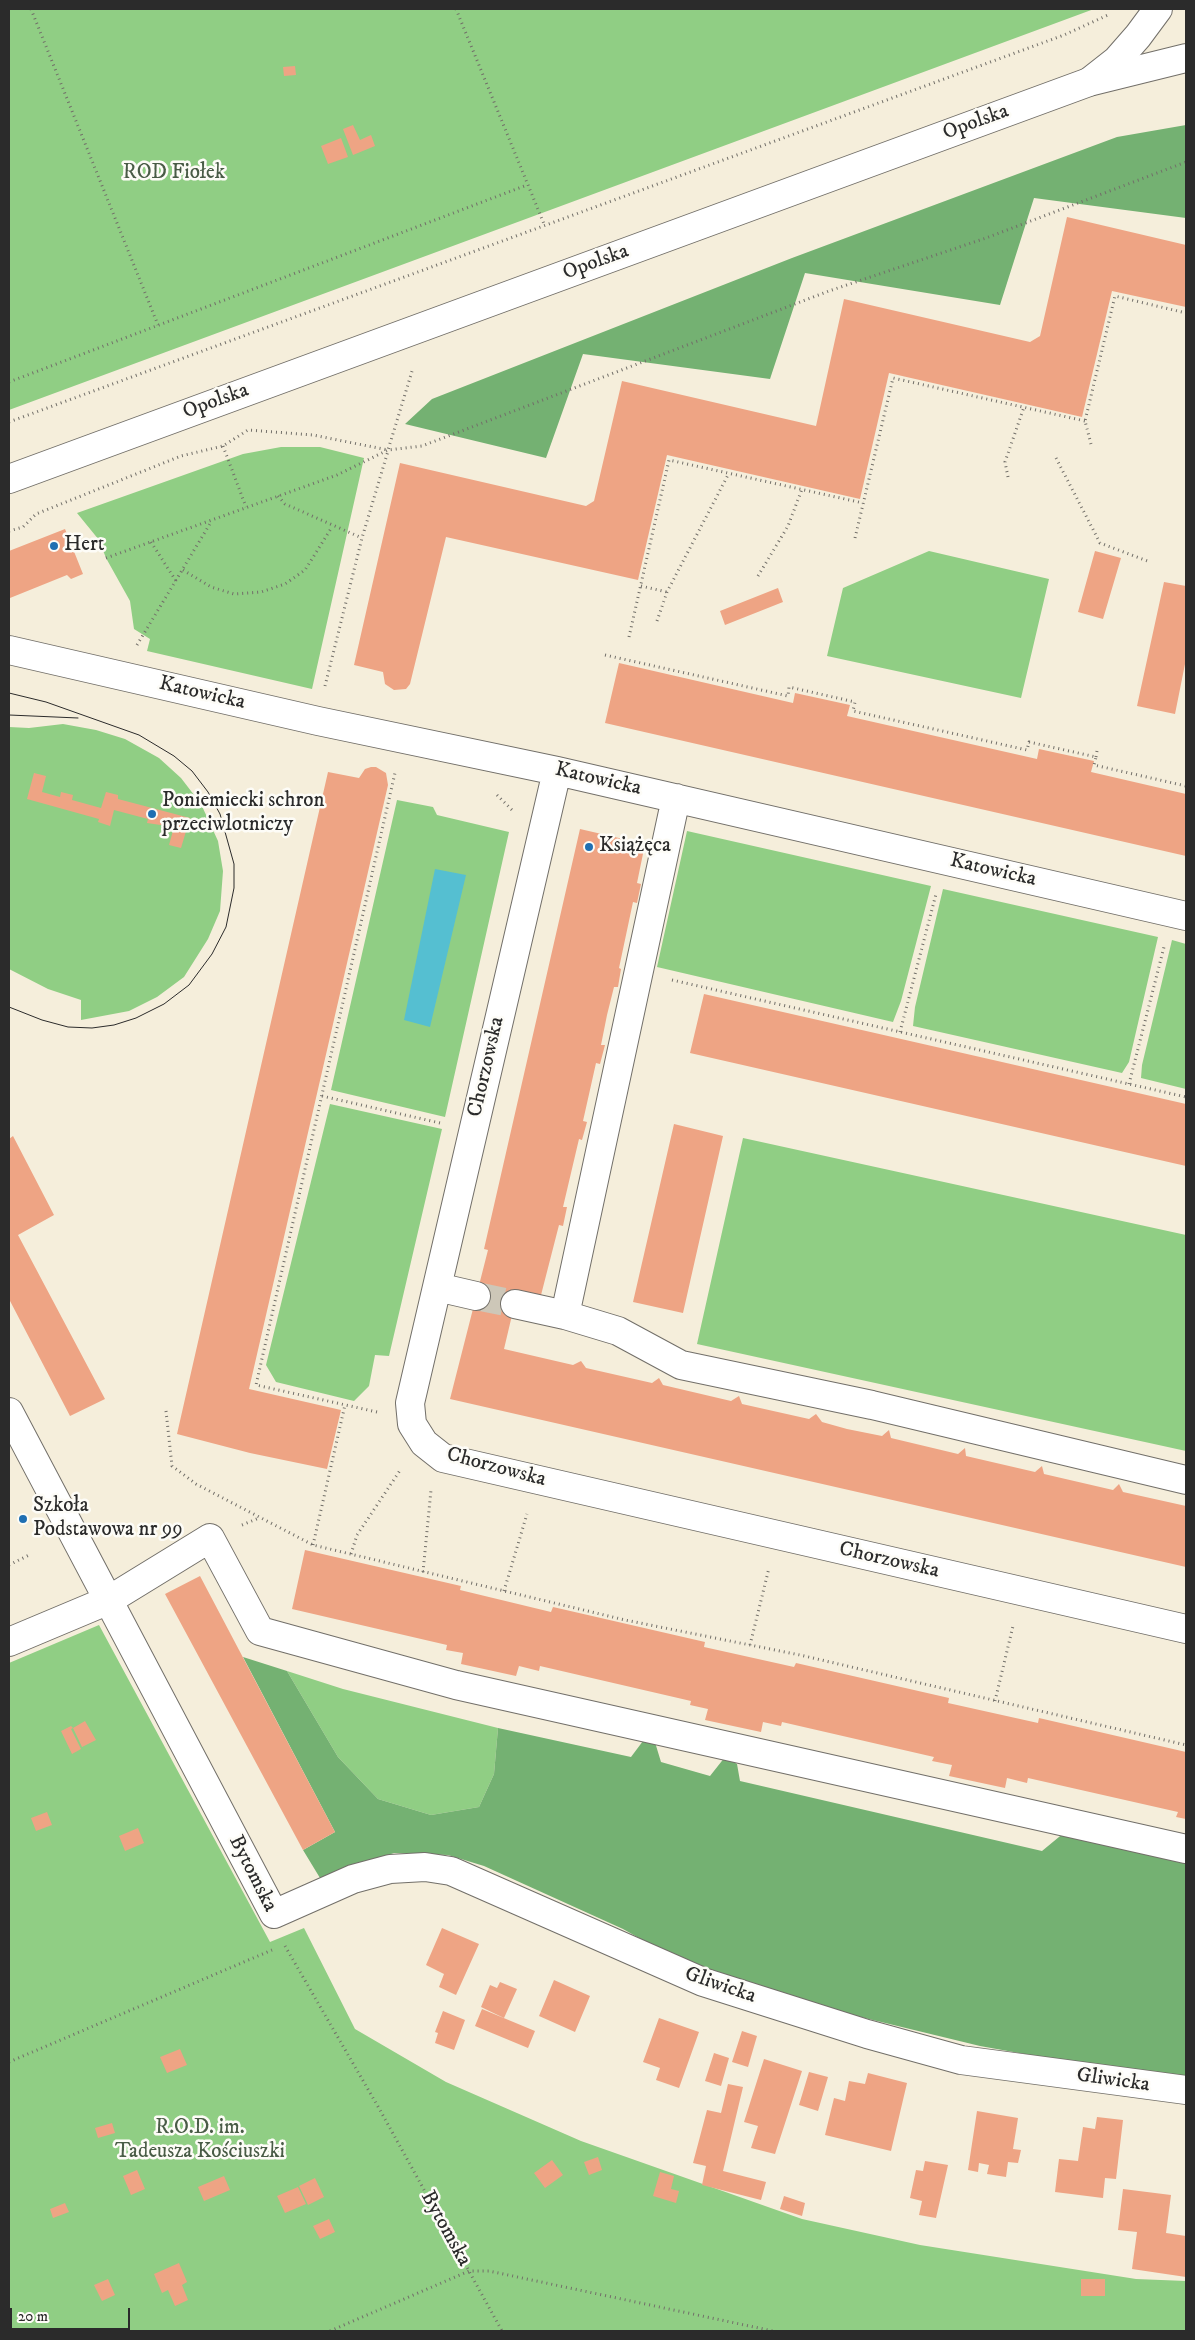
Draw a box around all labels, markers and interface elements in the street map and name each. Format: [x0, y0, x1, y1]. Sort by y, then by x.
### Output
street label: Opolska [940, 99, 1012, 147]
park label: ROD Fiołek [123, 161, 225, 187]
street label: Opolska [560, 239, 632, 287]
street label: Opolska [180, 378, 252, 426]
place label: Hert [64, 533, 105, 559]
marker: Hert [48, 540, 60, 552]
street label: Katowicka [156, 672, 248, 716]
street label: Katowicka [552, 758, 644, 802]
place label: Poniemiecki schron przeciwlotniczy [162, 789, 324, 839]
marker: Poniemiecki schron przeciwlotniczy [146, 808, 158, 820]
place label: Książęca [599, 834, 671, 860]
marker: Książęca [583, 841, 595, 853]
street label: Katowicka [947, 849, 1039, 893]
street label: Chorzowska [463, 1015, 511, 1119]
street label: Chorzowska [444, 1443, 548, 1493]
place label: Szkoła Podstawowa nr 99 [33, 1494, 183, 1544]
marker: Szkoła Podstawowa nr 99 [17, 1513, 29, 1525]
street label: Chorzowska [837, 1537, 941, 1585]
street label: Bytomska [222, 1832, 282, 1916]
street label: Gliwicka [681, 1962, 759, 2010]
street label: Gliwicka [1075, 2063, 1151, 2099]
park label: R.O.D. im. Tadeusza Kościuszki [115, 2116, 285, 2166]
street label: Bytomska [414, 2187, 476, 2271]
scale bar [12, 2298, 132, 2330]
text: 20 m [18, 2307, 48, 2326]

